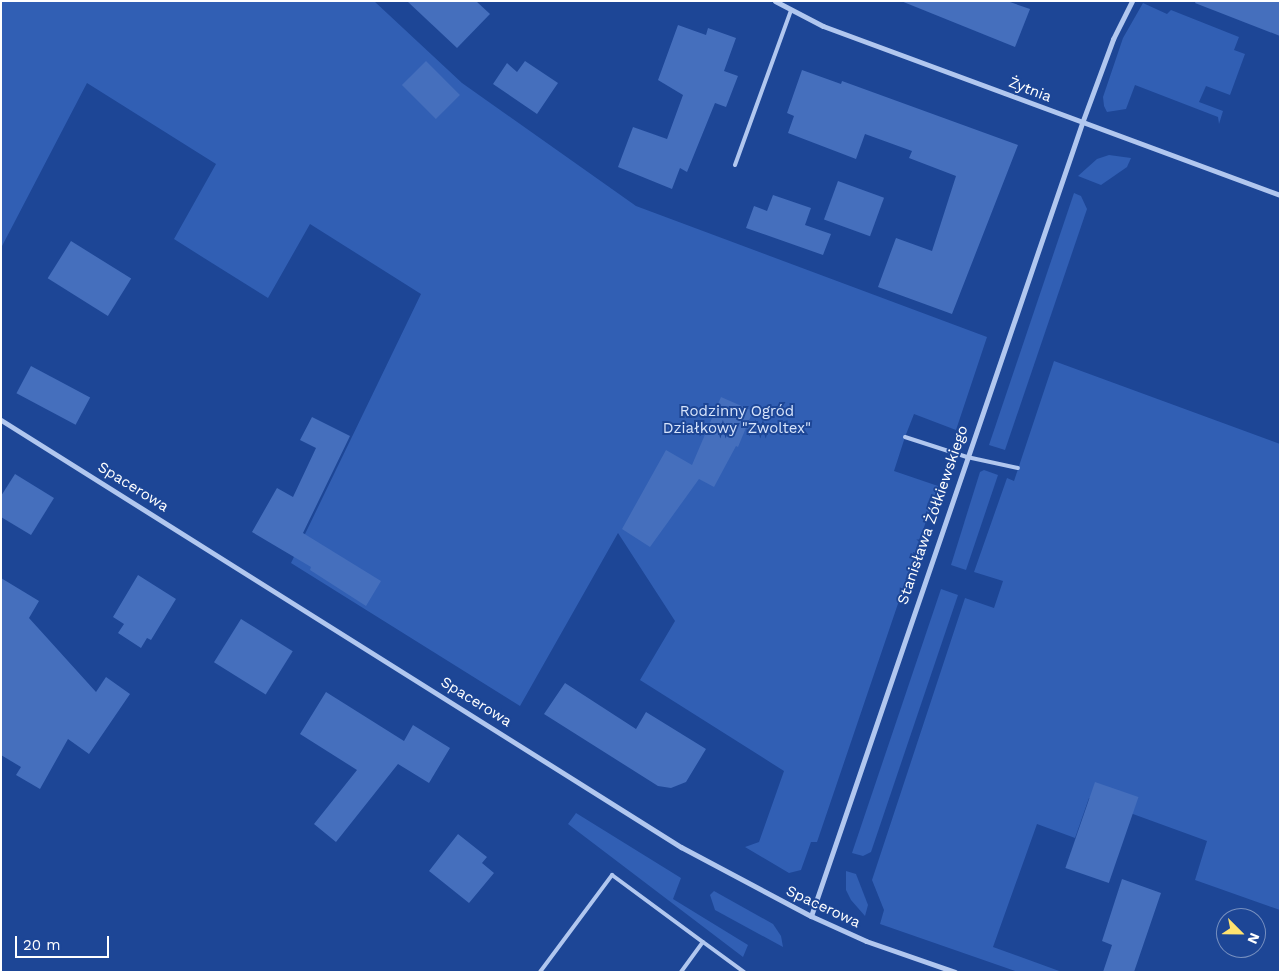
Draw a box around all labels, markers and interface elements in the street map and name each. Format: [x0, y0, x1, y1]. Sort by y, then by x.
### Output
street label: Żytnia [1006, 74, 1054, 106]
park label: Rodzinny Ogród Działkowy "Zwoltex" [663, 402, 811, 437]
street label: Stanisława Żółkiewskiego [894, 423, 972, 607]
street label: Spacerowa [94, 458, 172, 516]
street label: Spacerowa [437, 673, 515, 731]
street label: Spacerowa [783, 882, 863, 932]
north arrow [1216, 908, 1266, 958]
scale bar [18, 926, 111, 958]
text: N [1244, 931, 1263, 946]
text: 20 m [23, 936, 61, 954]

